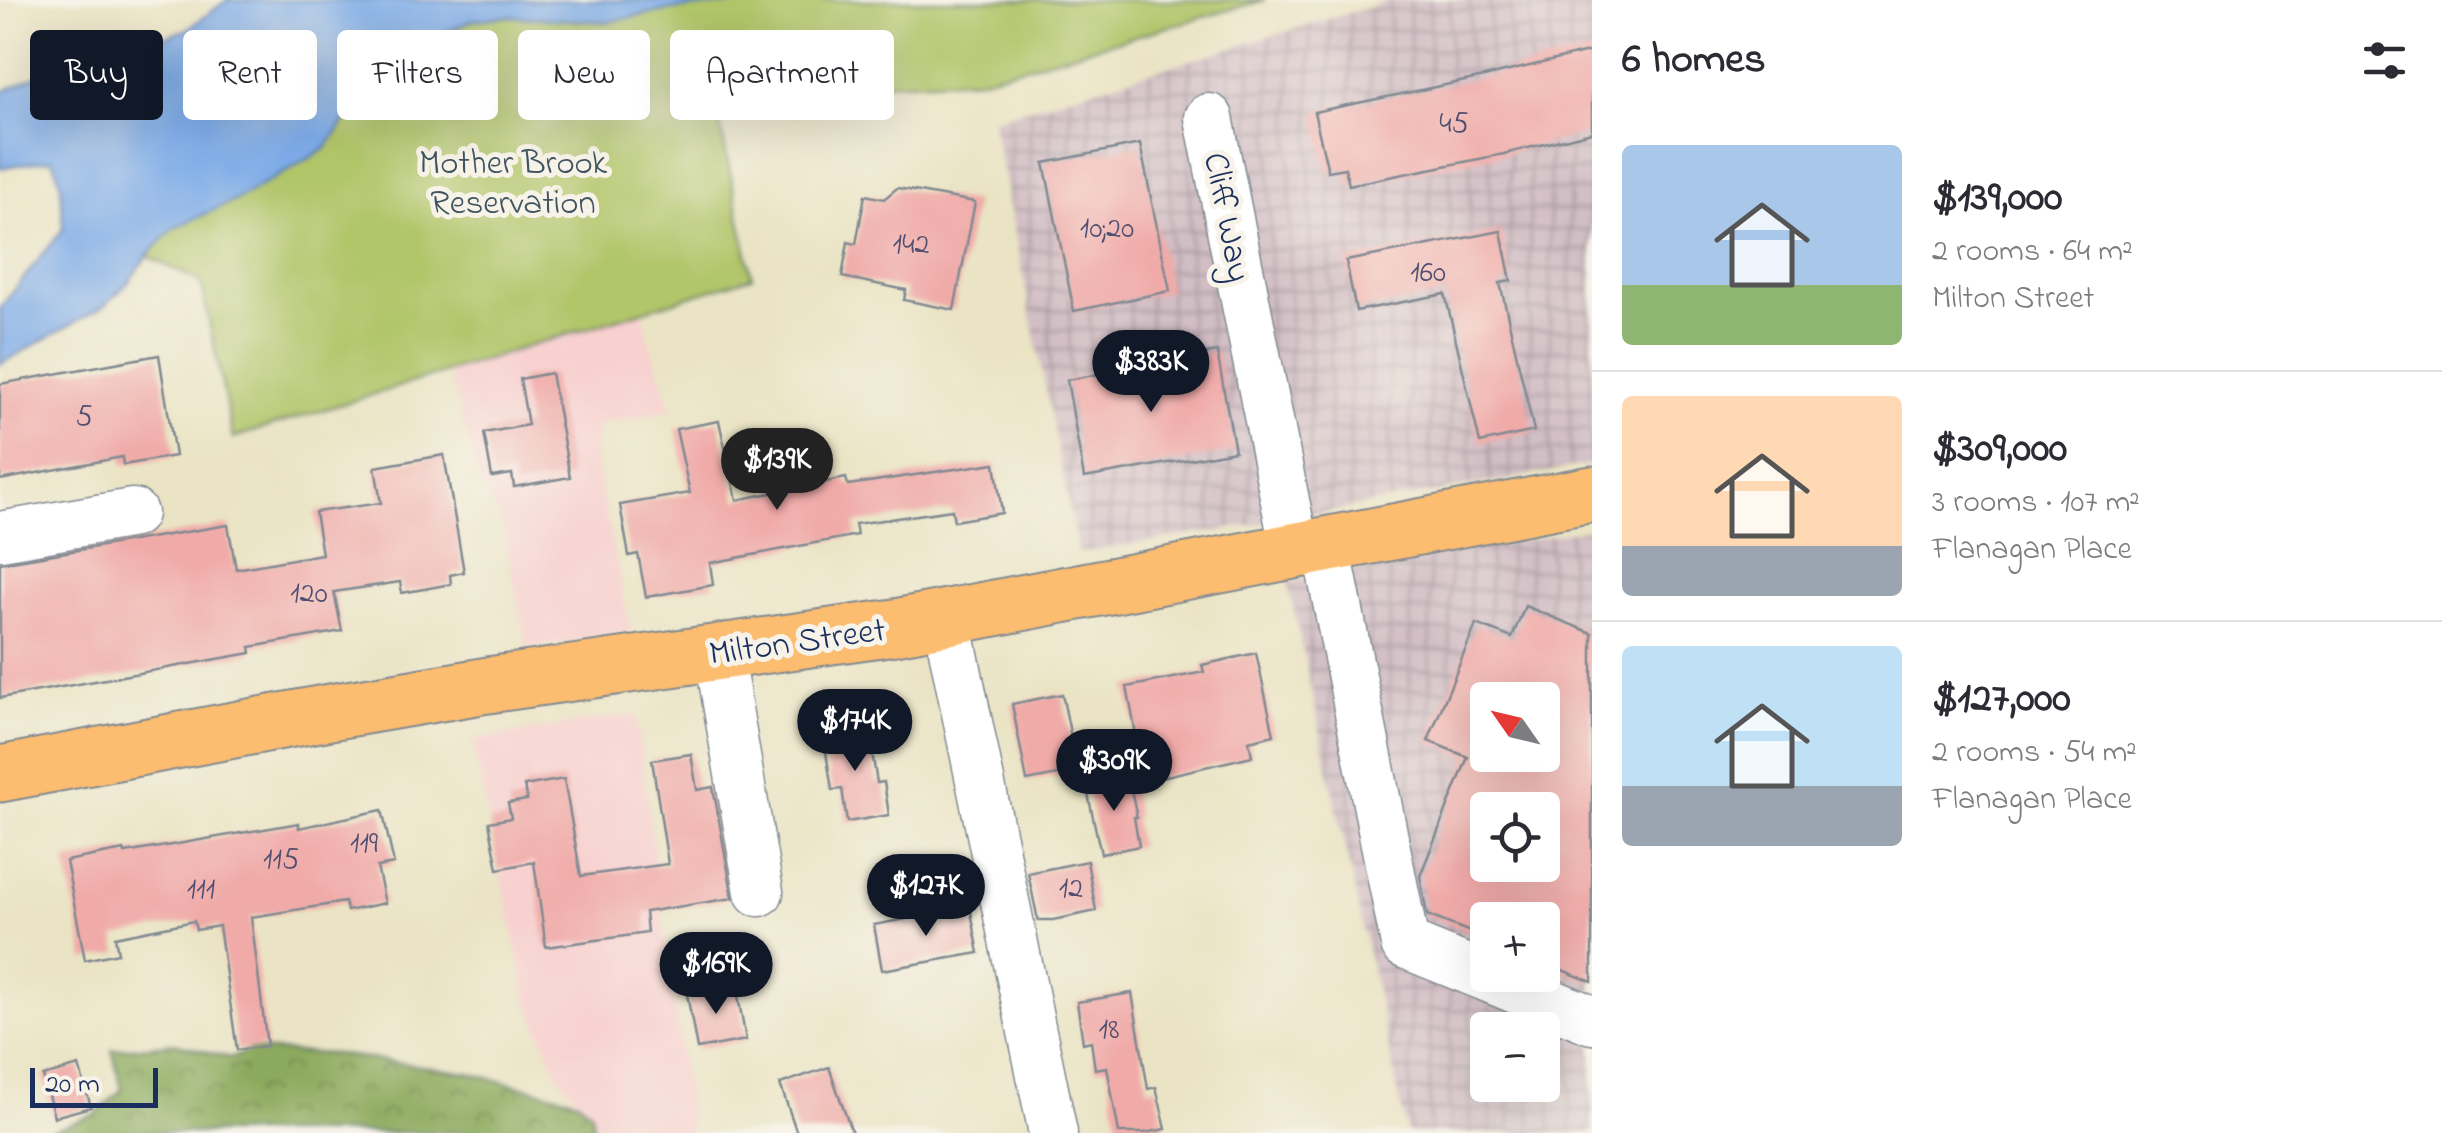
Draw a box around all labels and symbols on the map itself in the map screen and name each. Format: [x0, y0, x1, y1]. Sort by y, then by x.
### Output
house number: 45 [1439, 103, 1469, 147]
park label: Mother Brook Reservation [419, 139, 608, 230]
street label: Cliff Way [1188, 149, 1263, 287]
house number: 10;20 [1080, 208, 1134, 252]
house number: 142 [893, 224, 929, 268]
house number: 160 [1410, 252, 1446, 296]
pin: $383K [1081, 330, 1221, 415]
house number: 5 [75, 396, 93, 440]
pin: $139K [707, 428, 847, 513]
house number: 120 [290, 573, 328, 617]
street label: Milton Street [706, 606, 889, 681]
north arrow [1470, 682, 1560, 772]
pin: $174K [785, 689, 925, 774]
pin: $309K [1044, 729, 1184, 814]
house number: 119 [350, 823, 378, 867]
house number: 115 [263, 839, 299, 883]
pin: $127K [856, 854, 996, 939]
house number: 12 [1059, 868, 1083, 912]
house number: 111 [187, 869, 215, 913]
pin: $169K [646, 932, 786, 1017]
house number: 18 [1099, 1009, 1119, 1053]
scale bar [30, 1063, 158, 1108]

